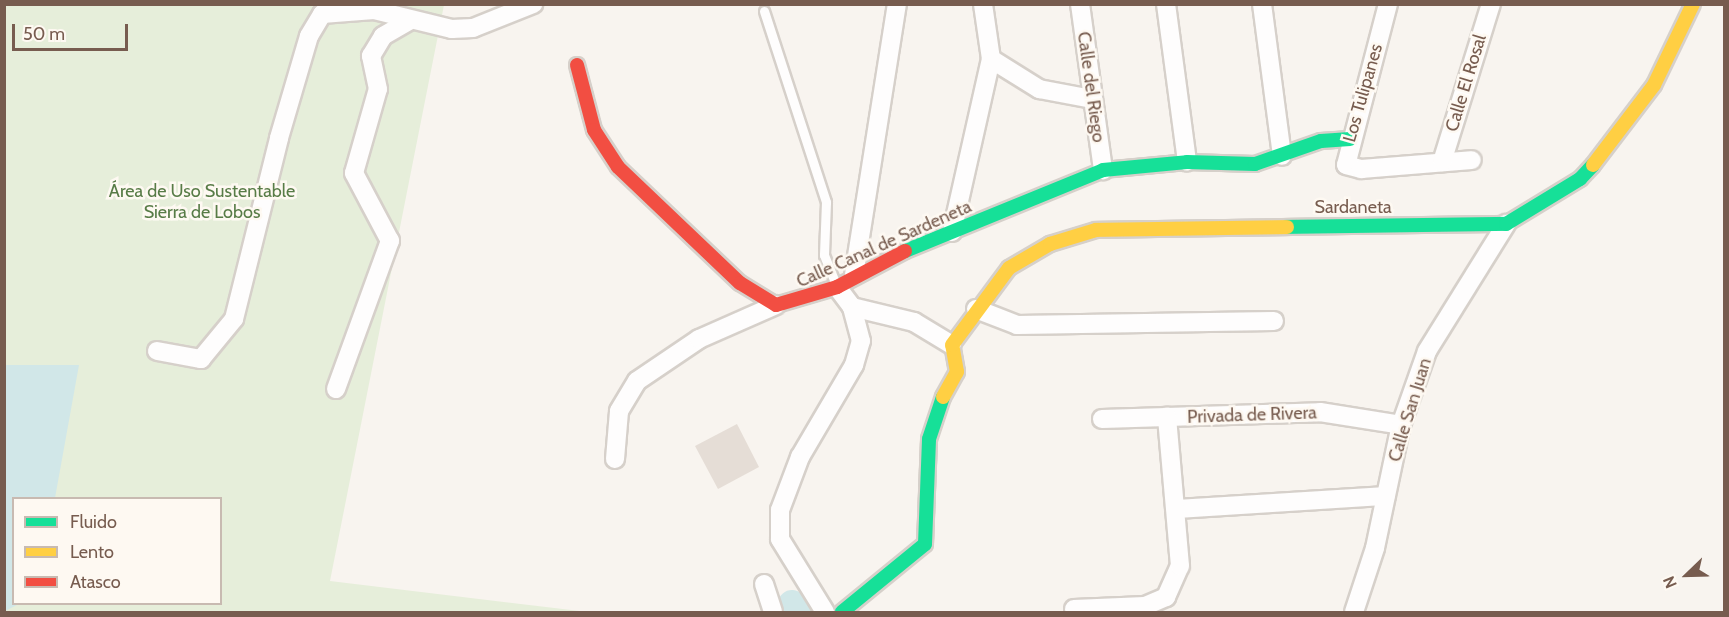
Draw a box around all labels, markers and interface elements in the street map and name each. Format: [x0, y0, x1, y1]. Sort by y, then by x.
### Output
scale bar [15, 12, 130, 50]
text: 50 m [23, 23, 65, 45]
street label: Calle del Riego [1073, 30, 1109, 144]
street label: Calle El Rosal [1441, 32, 1491, 134]
street label: Los Tulipanes [1339, 41, 1387, 145]
park label: Área de Uso Sustentable Sierra de Lobos [109, 181, 295, 224]
street label: Calle Canal de Sardeneta [793, 196, 975, 292]
street label: Sardaneta [1314, 196, 1392, 218]
street label: Calle San Juan [1384, 356, 1436, 464]
street label: Privada de Rivera [1187, 402, 1317, 428]
legend [12, 497, 222, 605]
text: Fluido [70, 511, 117, 533]
text: Lento [70, 541, 114, 563]
north arrow [1657, 545, 1717, 605]
text: Atasco [70, 571, 121, 593]
text: N [1659, 573, 1681, 591]

